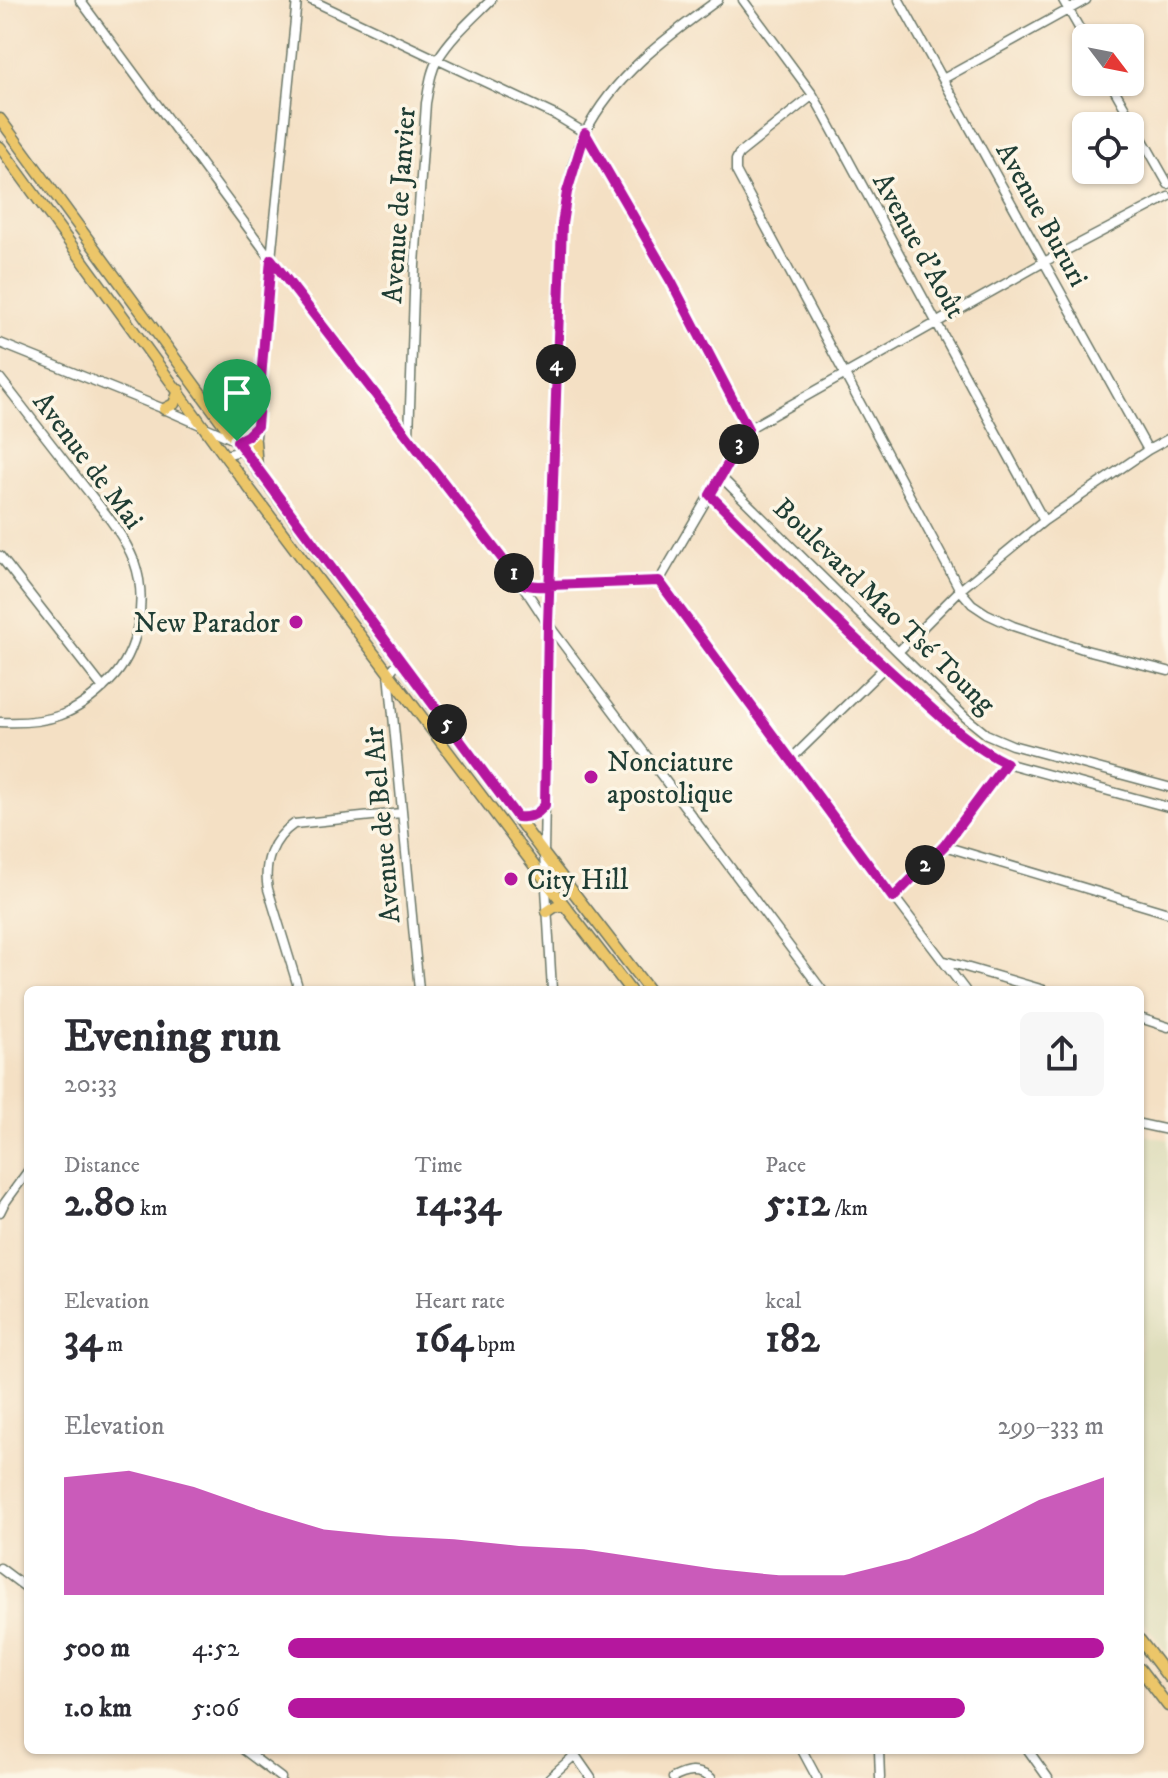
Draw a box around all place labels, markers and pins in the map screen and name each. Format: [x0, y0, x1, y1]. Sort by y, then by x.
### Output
pin: 4 [536, 344, 576, 384]
pin [203, 359, 271, 441]
pin: 3 [719, 424, 759, 464]
pin: 1 [494, 553, 534, 593]
place label: New Parador [134, 606, 281, 641]
marker: New Parador [287, 613, 305, 631]
pin: 5 [427, 704, 467, 744]
place label: Nonciature apostolique [607, 745, 733, 812]
marker: Nonciature apostolique [582, 768, 600, 786]
pin: 2 [905, 845, 945, 885]
place label: City Hill [527, 863, 629, 898]
marker: City Hill [502, 870, 520, 888]

